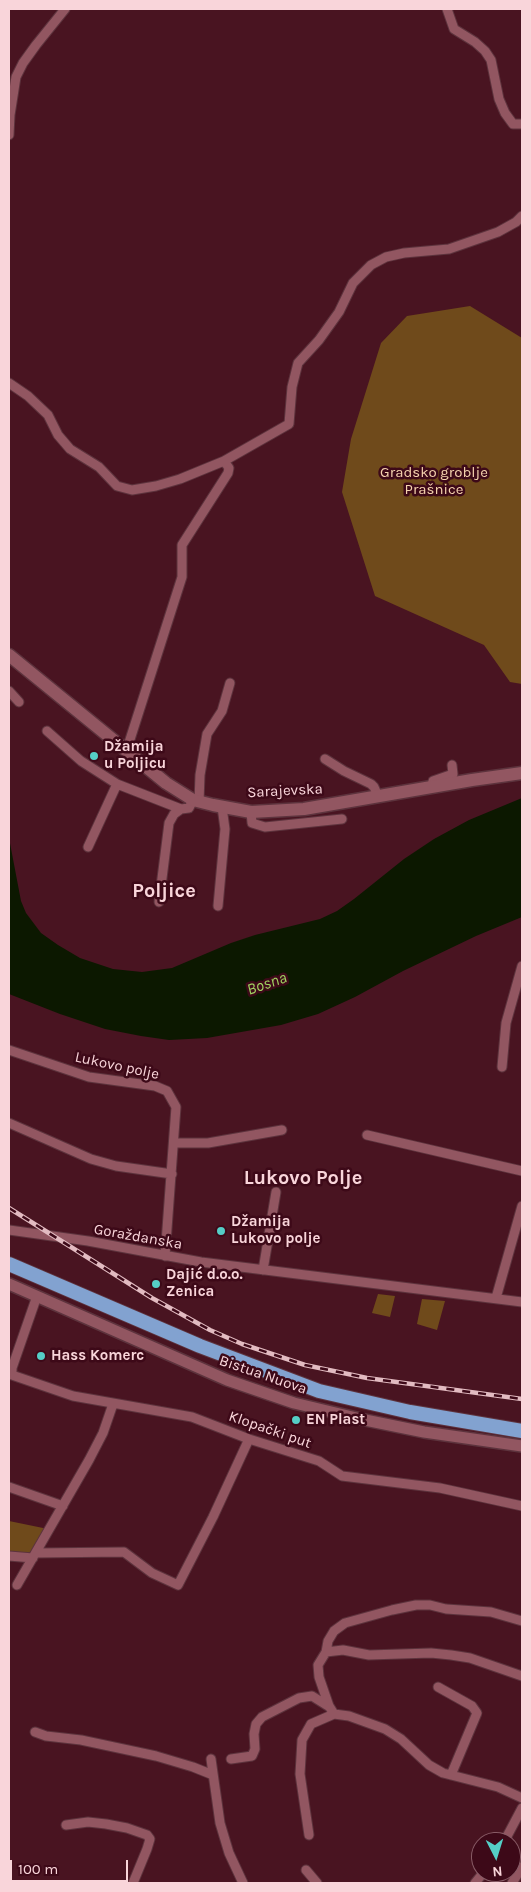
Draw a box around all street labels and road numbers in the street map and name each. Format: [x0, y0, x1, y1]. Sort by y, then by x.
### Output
street label: Sarajevska [247, 780, 323, 802]
street label: Lukovo polje [73, 1048, 161, 1084]
street label: Goraždanska [92, 1220, 184, 1254]
street label: Bistua Nuova [217, 1352, 309, 1398]
street label: Klopački put [226, 1407, 314, 1453]

